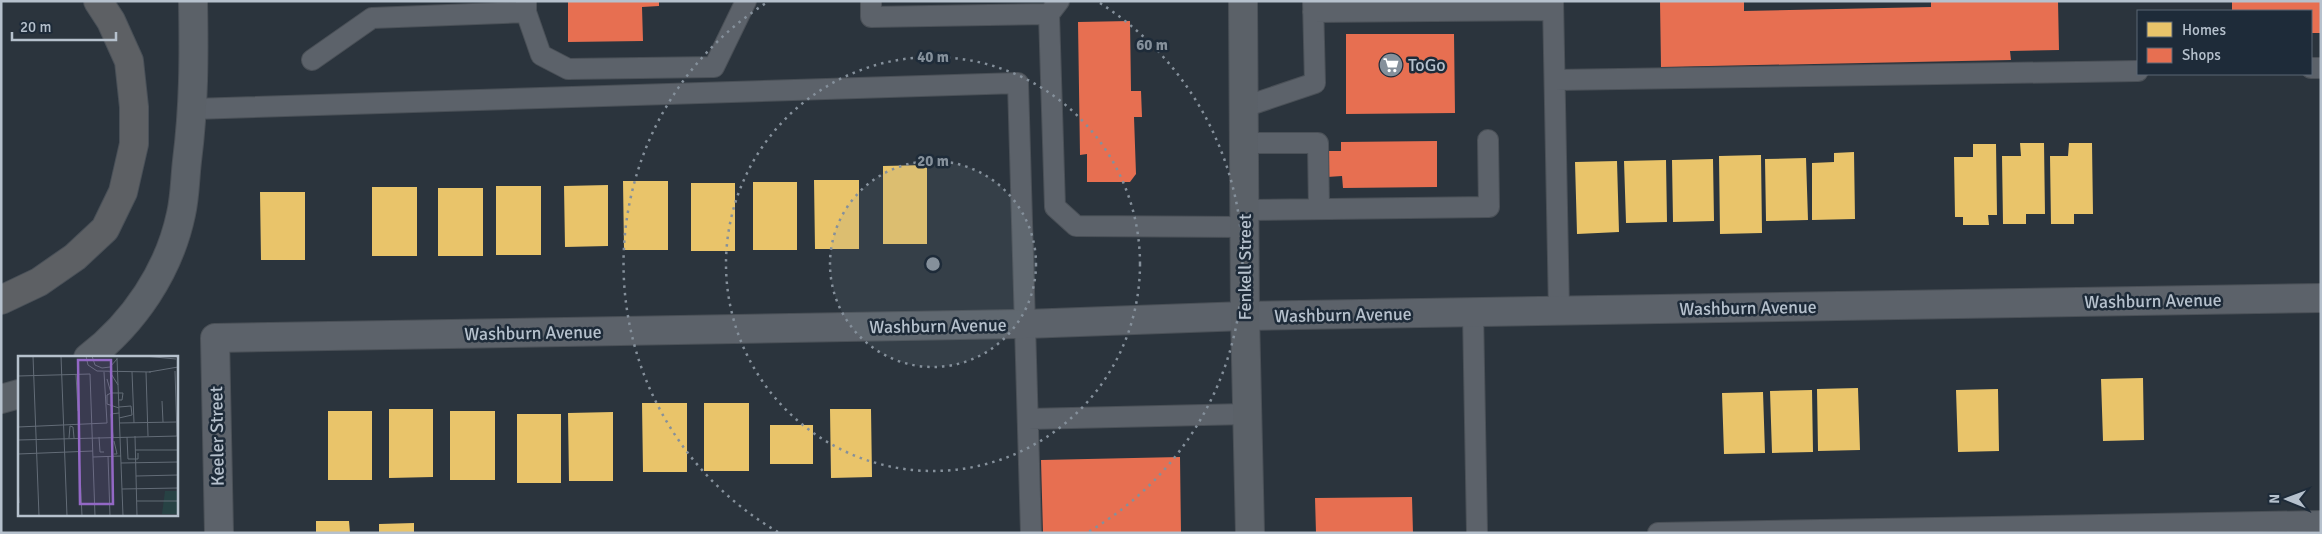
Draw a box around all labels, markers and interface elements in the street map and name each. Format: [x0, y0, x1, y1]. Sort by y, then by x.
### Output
scale bar [12, 10, 116, 42]
legend [2137, 10, 2312, 75]
text: 20 m [20, 18, 51, 36]
text: Homes [2182, 21, 2226, 39]
text: 60 m [1136, 36, 1168, 54]
text: Shops [2182, 46, 2221, 64]
text: 40 m [917, 48, 949, 66]
supermarket icon: ToGo [1378, 52, 1404, 78]
place label: ToGo [1408, 54, 1446, 76]
text: 20 m [917, 152, 949, 170]
street label: Fenkell Street [1234, 214, 1256, 320]
centre of rings [924, 255, 942, 273]
street label: Washburn Avenue [2084, 289, 2222, 313]
street label: Washburn Avenue [1679, 296, 1817, 320]
street label: Washburn Avenue [1274, 303, 1412, 327]
street label: Washburn Avenue [869, 314, 1007, 338]
street label: Washburn Avenue [464, 321, 602, 345]
inset map [18, 356, 178, 516]
street label: Keeler Street [205, 386, 229, 486]
north arrow [2262, 474, 2312, 524]
text: N [2266, 494, 2283, 504]

